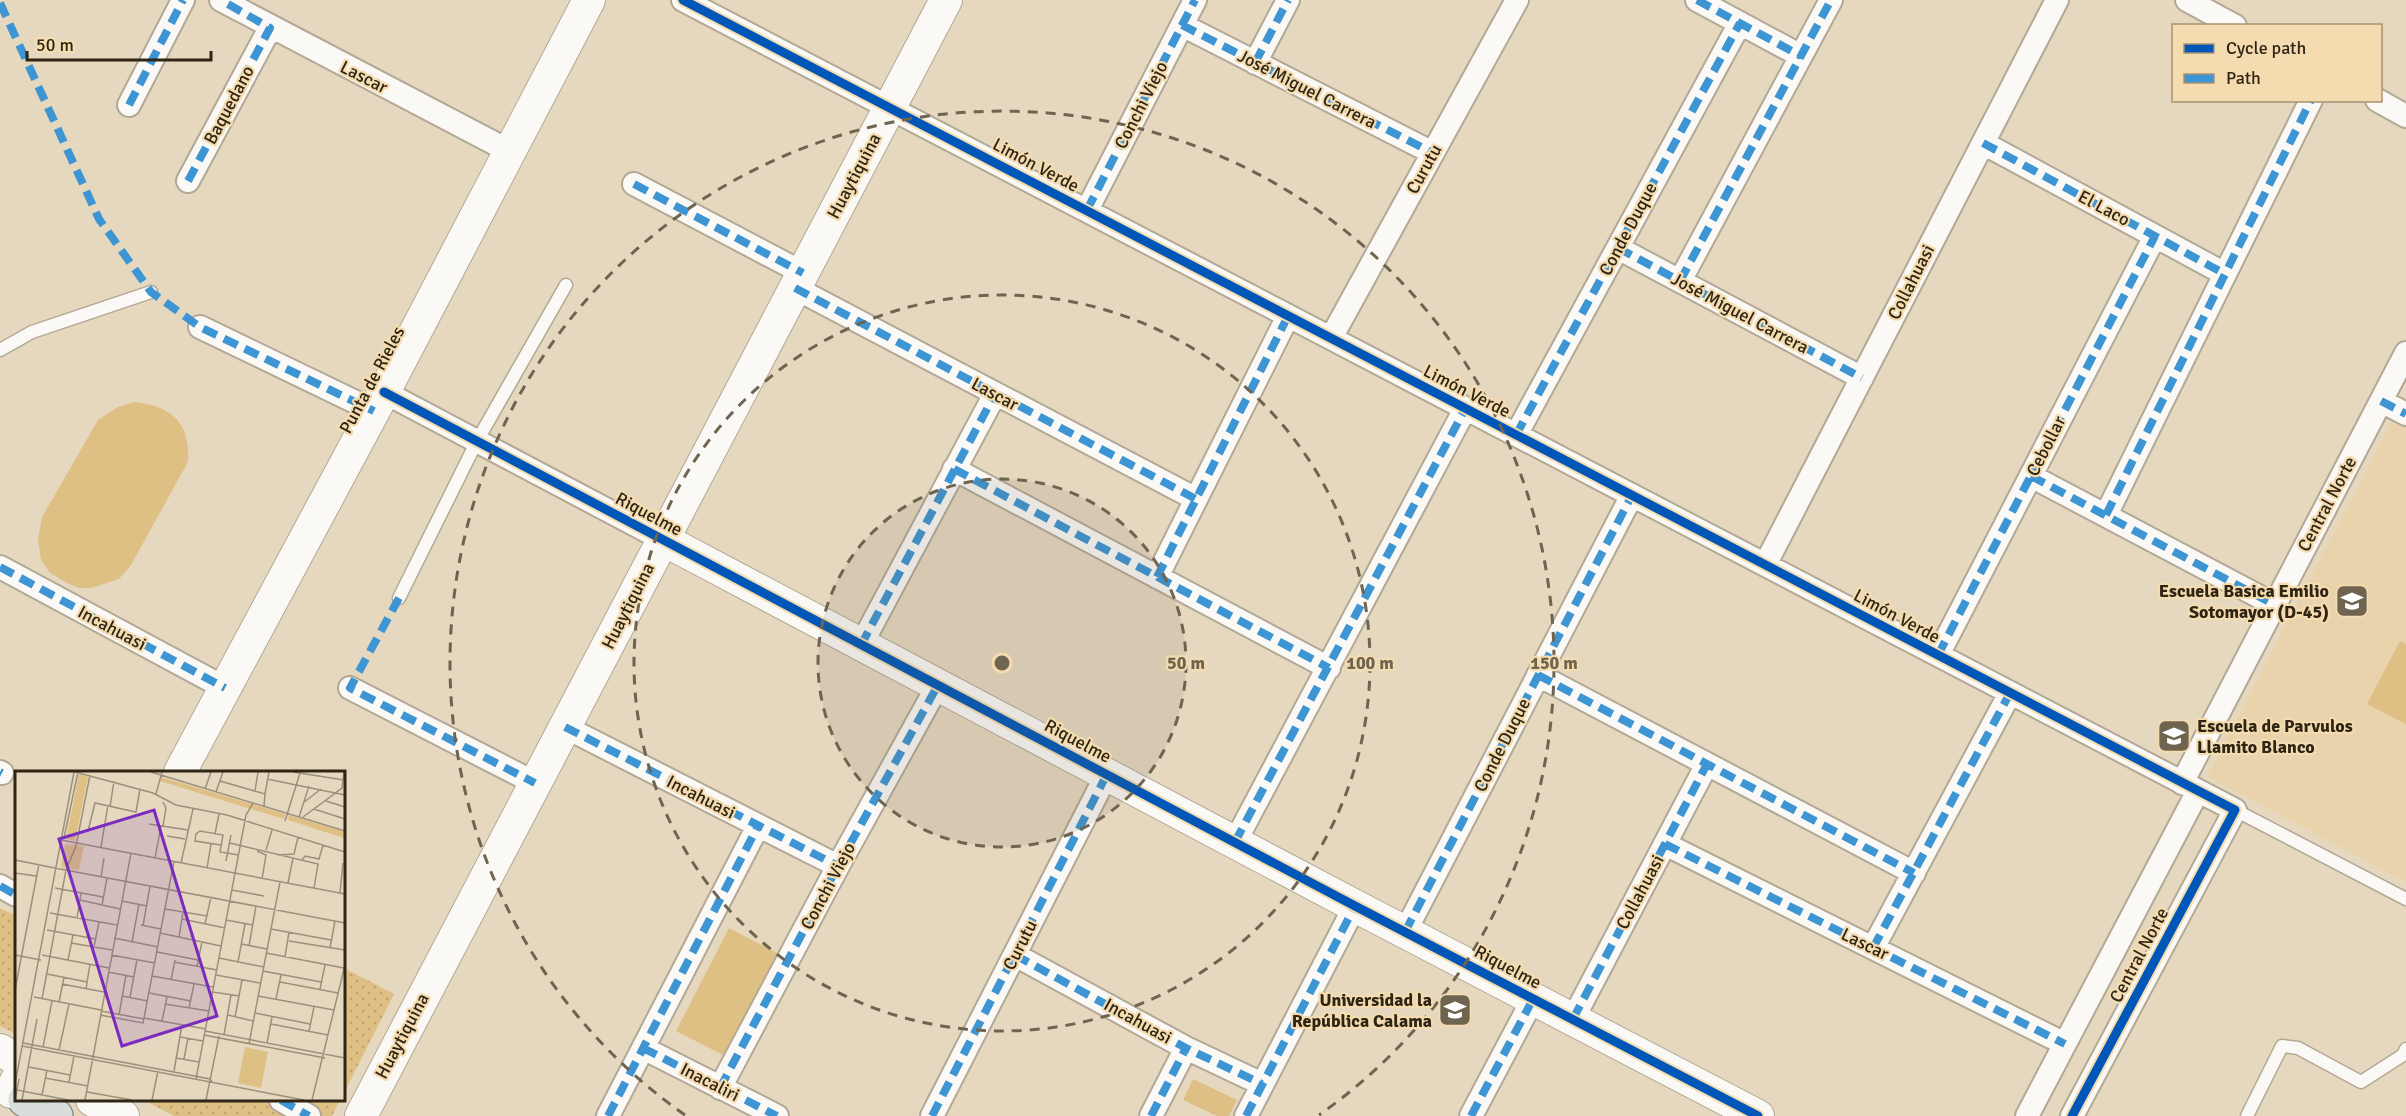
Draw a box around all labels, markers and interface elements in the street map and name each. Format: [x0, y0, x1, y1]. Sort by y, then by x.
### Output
scale bar [27, 24, 212, 62]
legend [2172, 24, 2382, 102]
text: 50 m [36, 34, 74, 56]
text: Cycle path [2226, 37, 2306, 59]
street label: José Miguel Carrera [1234, 45, 1380, 133]
street label: Lascar [337, 56, 392, 98]
street label: Conchi Viejo [1109, 57, 1173, 153]
street label: Baquedano [199, 62, 259, 148]
text: Path [2226, 67, 2261, 89]
street label: Huaytiquina [822, 129, 886, 223]
street label: Limón Verde [989, 133, 1083, 197]
street label: Curutu [1401, 140, 1447, 198]
street label: Conde Duque [1594, 179, 1662, 279]
street label: El Laco [2074, 185, 2134, 231]
street label: Collahuasi [1883, 241, 1939, 323]
street label: José Miguel Carrera [1667, 267, 1813, 359]
street label: Punta de Rieles [335, 323, 410, 437]
street label: Limón Verde [1420, 360, 1514, 422]
street label: Lascar [968, 372, 1023, 416]
street label: Cebollar [2021, 412, 2071, 480]
street label: Central Norte [2293, 453, 2361, 555]
street label: Riquelme [612, 487, 686, 541]
street label: Huaytiquina [597, 559, 659, 653]
place label: Escuela Basica Emilio Sotomayor (D-45) [2159, 580, 2329, 623]
school or university icon: Escuela Basica Emilio Sotomayor (D-45) [2334, 583, 2370, 619]
street label: Limón Verde [1850, 584, 1944, 648]
street label: Incahuasi [74, 601, 150, 655]
text: 50 m [1167, 652, 1205, 674]
text: 100 m [1346, 652, 1394, 674]
text: 150 m [1530, 652, 1578, 674]
centre of rings [992, 653, 1012, 673]
street label: Conde Duque [1469, 694, 1535, 796]
street label: Riquelme [1041, 714, 1115, 768]
place label: Escuela de Parvulos Llamito Blanco [2197, 715, 2353, 758]
school or university icon: Escuela de Parvulos Llamito Blanco [2156, 718, 2192, 754]
street label: Incahuasi [663, 770, 739, 824]
inset map [15, 771, 345, 1101]
street label: Conchi Viejo [796, 839, 860, 933]
street label: Collahuasi [1611, 851, 1669, 933]
street label: Central Norte [2105, 904, 2173, 1006]
street label: Curutu [998, 916, 1042, 974]
street label: Lascar [1837, 923, 1893, 965]
street label: Riquelme [1471, 940, 1545, 994]
street label: Huaytiquina [370, 989, 434, 1083]
place label: Universidad la República Calama [1292, 989, 1432, 1032]
school or university icon: Universidad la República Calama [1437, 992, 1473, 1028]
street label: Incahuasi [1100, 993, 1176, 1049]
street label: Inacaliri [677, 1058, 743, 1106]

